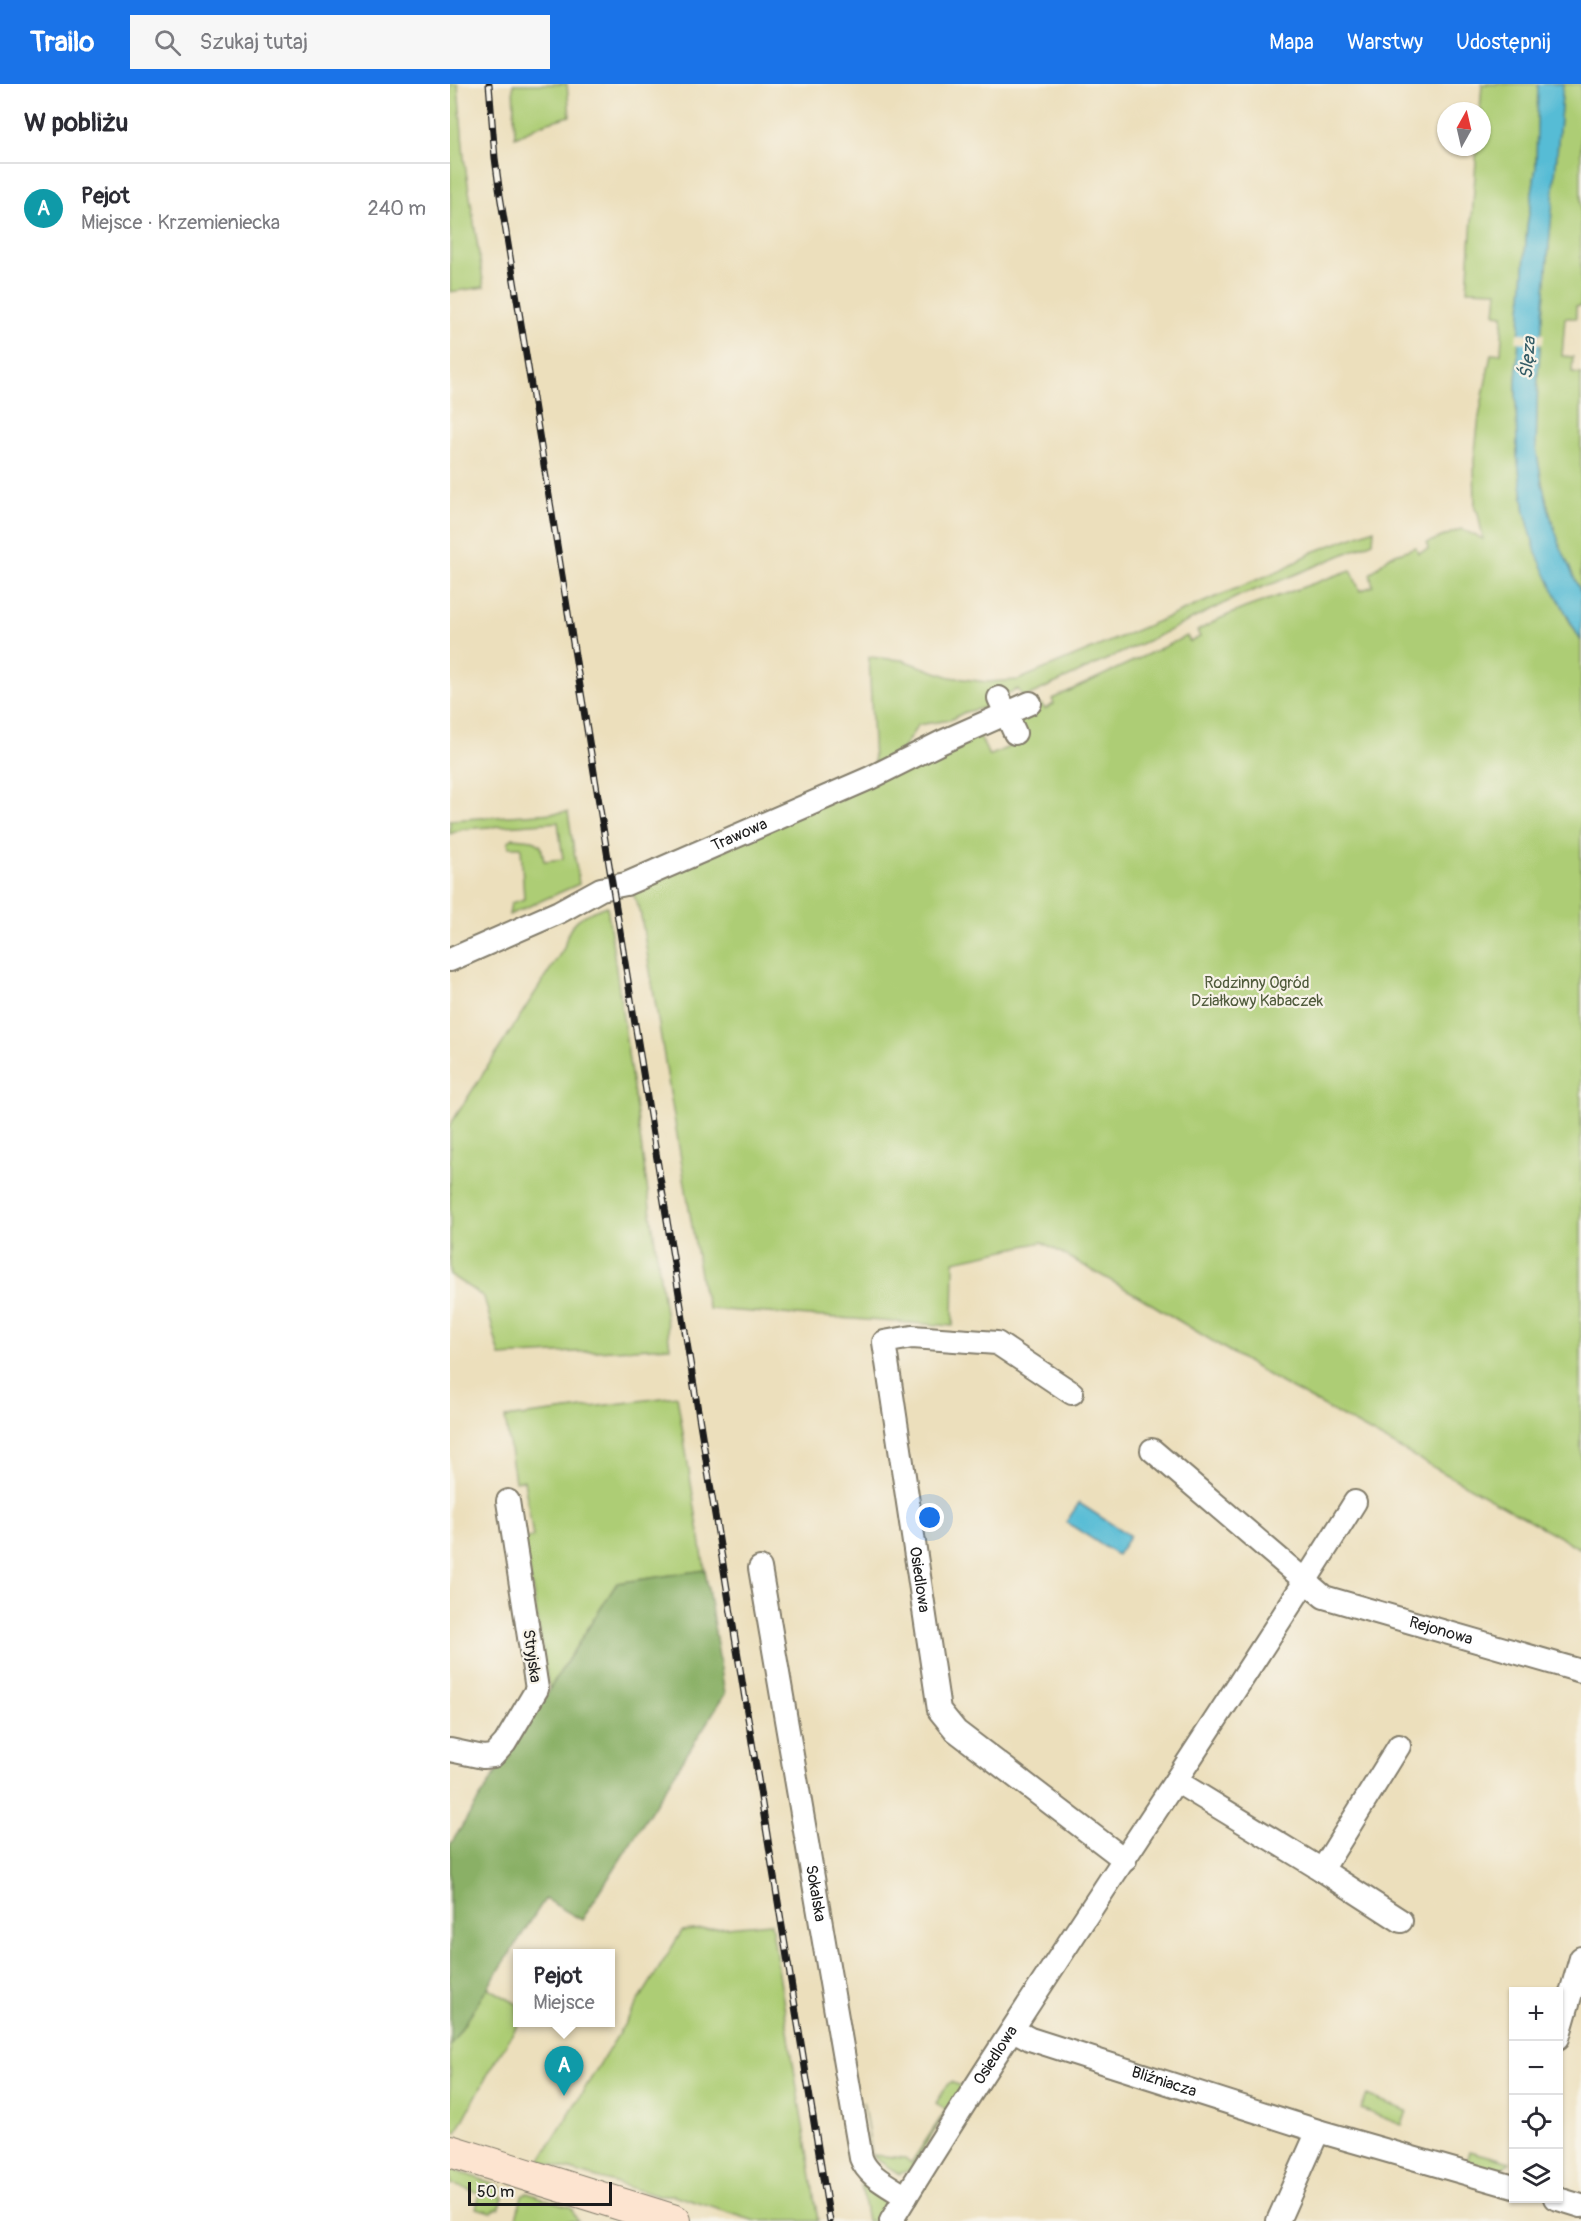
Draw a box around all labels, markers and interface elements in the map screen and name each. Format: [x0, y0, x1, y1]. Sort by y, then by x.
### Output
search box [130, 15, 550, 69]
text: Trailo [30, 25, 94, 60]
icon: search [151, 26, 184, 59]
text: Szukaj tutaj [199, 28, 308, 56]
text: Mapa [1269, 29, 1314, 56]
text: Warstwy [1347, 29, 1423, 56]
text: Udostępnij [1456, 29, 1551, 56]
north arrow [1437, 102, 1491, 156]
text: W pobliżu [24, 107, 128, 139]
text: Pejot [81, 182, 130, 210]
text: A [37, 196, 50, 221]
text: 240 m [367, 196, 426, 221]
text: Miejsce · Krzemieniecka [81, 210, 280, 235]
water label: Ślęza [1515, 334, 1541, 380]
street label: Trawowa [708, 814, 770, 856]
park label: Rodzinny Ogród Działkowy Kabaczek [1191, 973, 1323, 1011]
your location [915, 1503, 944, 1532]
street label: Osiedlowa [905, 1545, 934, 1614]
street label: Rejonowa [1407, 1612, 1475, 1649]
street label: Stryjska [518, 1628, 546, 1684]
street label: Sokalska [801, 1863, 830, 1923]
popup [513, 1949, 615, 2027]
text: Pejot [533, 1962, 582, 1990]
map controls [1509, 1987, 1563, 2203]
button: + [1509, 1987, 1563, 2041]
text: Miejsce [533, 1990, 595, 2015]
street label: Osiedlowa [969, 2022, 1022, 2089]
button: − [1509, 2041, 1563, 2095]
pin: A [544, 2046, 584, 2096]
street label: Bliźniacza [1129, 2062, 1199, 2102]
button: locate [1509, 2095, 1563, 2149]
button: layers [1509, 2149, 1563, 2203]
scale bar [468, 2179, 612, 2206]
text: 50 m [477, 2182, 514, 2202]

